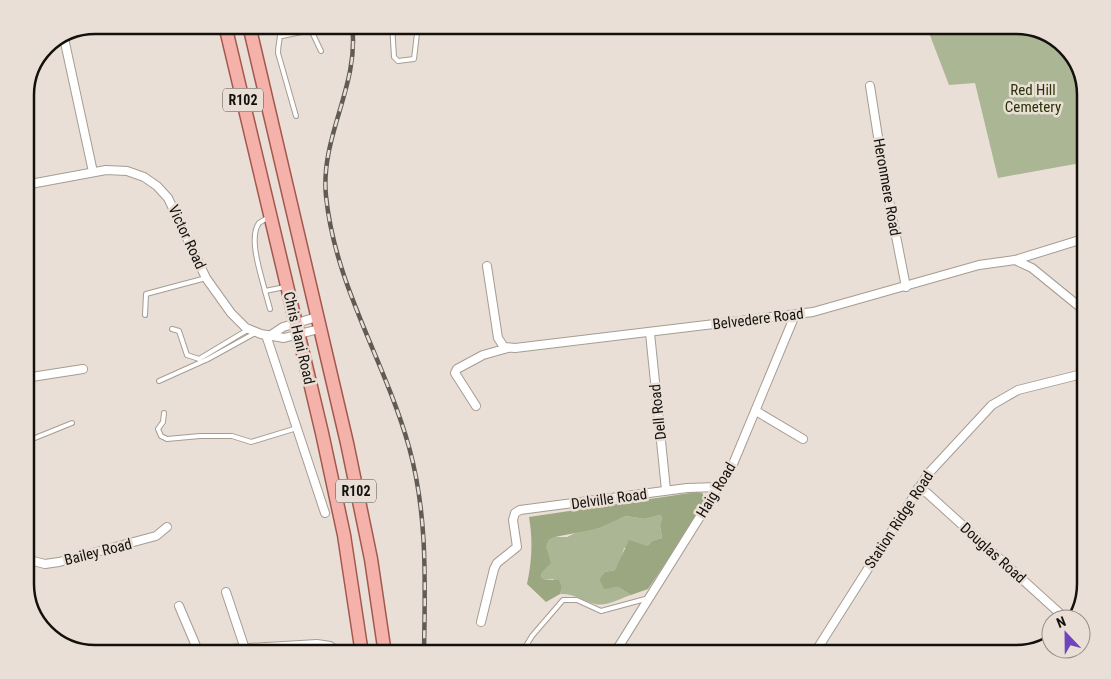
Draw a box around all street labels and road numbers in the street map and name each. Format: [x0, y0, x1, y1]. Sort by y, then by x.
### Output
road number: R102 [223, 88, 263, 112]
street label: Heronmere Road [870, 137, 904, 237]
street label: Victor Road [164, 202, 210, 272]
street label: Chris Hani Road [280, 290, 318, 386]
street label: Belvedere Road [711, 304, 805, 334]
street label: Dell Road [646, 383, 670, 441]
street label: Haig Road [693, 459, 739, 521]
street label: Station Ridge Road [861, 468, 937, 572]
road number: R102 [336, 480, 376, 502]
street label: Delville Road [570, 485, 648, 513]
street label: Douglas Road [957, 519, 1029, 587]
street label: Bailey Road [62, 535, 134, 569]

